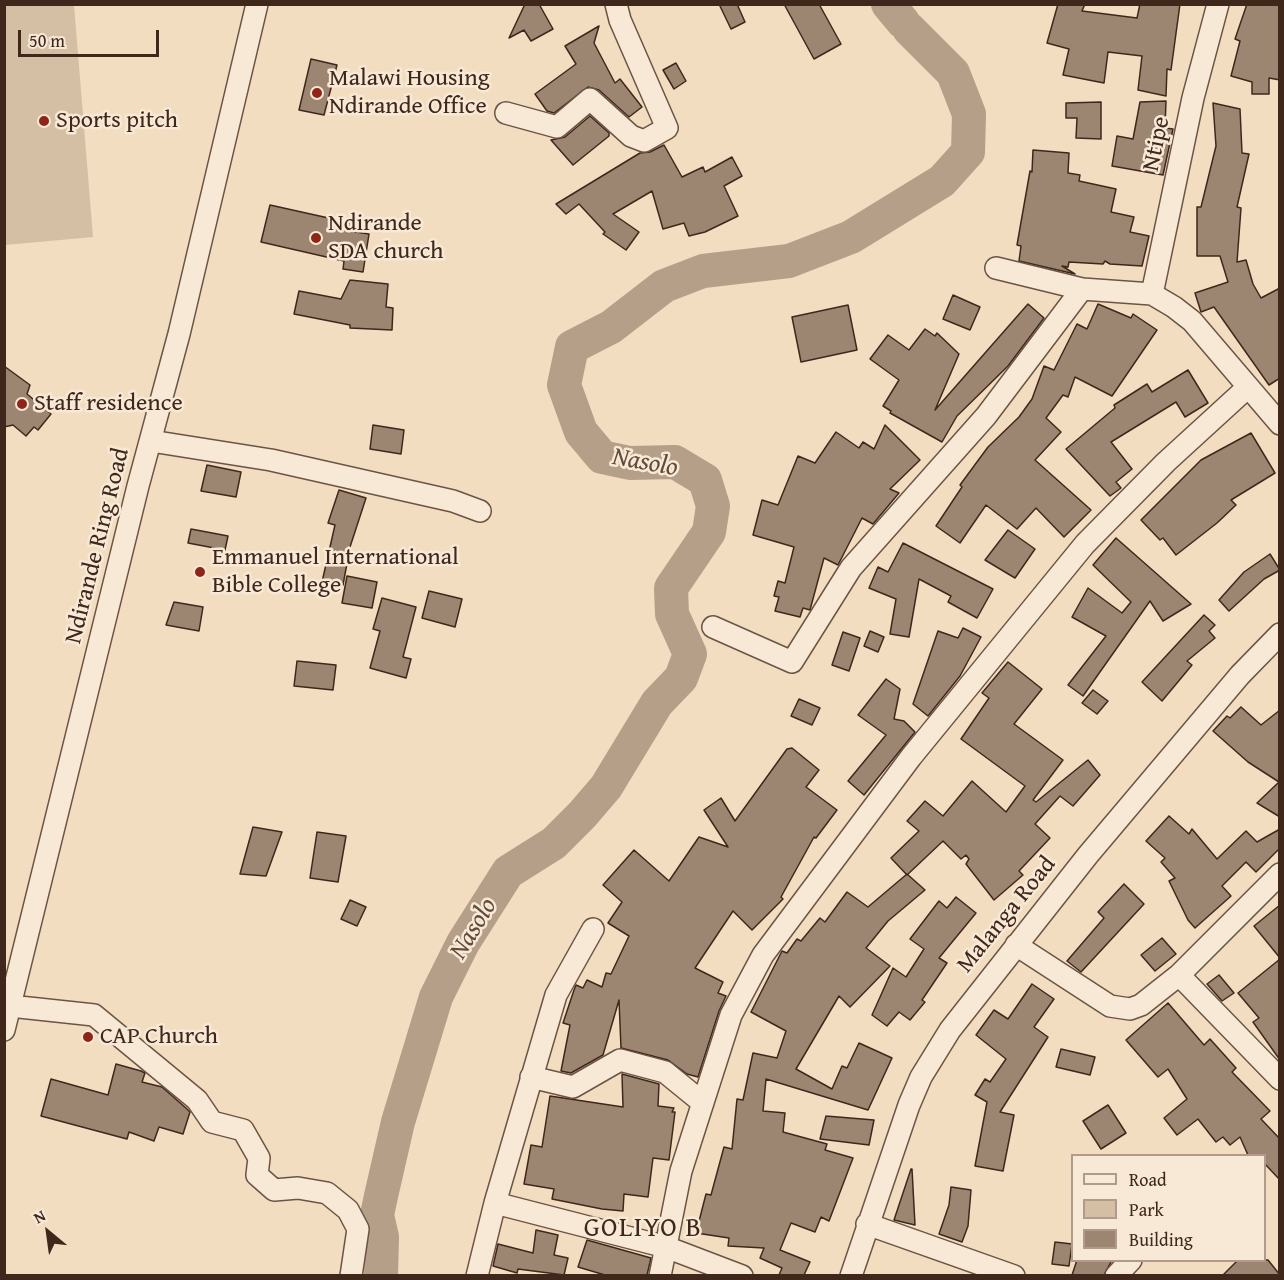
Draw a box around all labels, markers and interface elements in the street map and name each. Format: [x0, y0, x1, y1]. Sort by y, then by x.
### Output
scale bar [21, 18, 162, 56]
text: 50 m [29, 27, 65, 54]
place label: Malawi Housing Ndirande Office [329, 65, 490, 121]
marker: Malawi Housing Ndirande Office [310, 86, 324, 100]
place label: Sports pitch [56, 107, 178, 135]
marker: Sports pitch [37, 114, 51, 128]
street label: Ntipe [1137, 114, 1177, 174]
place label: Ndirande SDA church [328, 210, 443, 266]
marker: Ndirande SDA church [309, 231, 323, 245]
place label: Staff residence [34, 390, 183, 418]
marker: Staff residence [15, 397, 29, 411]
water label: Nasolo [610, 442, 680, 484]
street label: Ndirande Ring Road [60, 445, 136, 647]
place label: Emmanuel International Bible College [212, 544, 459, 600]
marker: Emmanuel International Bible College [193, 565, 207, 579]
street label: Malanga Road [951, 851, 1063, 979]
water label: Nasolo [444, 893, 504, 965]
place label: CAP Church [100, 1023, 218, 1051]
marker: CAP Church [81, 1030, 95, 1044]
legend [1071, 1154, 1266, 1262]
text: Road [1129, 1166, 1167, 1193]
text: Park [1129, 1196, 1164, 1223]
north arrow [18, 1202, 78, 1262]
text: N [29, 1203, 50, 1229]
district label: GOLIYO B [584, 1213, 702, 1245]
text: Building [1129, 1226, 1193, 1253]

